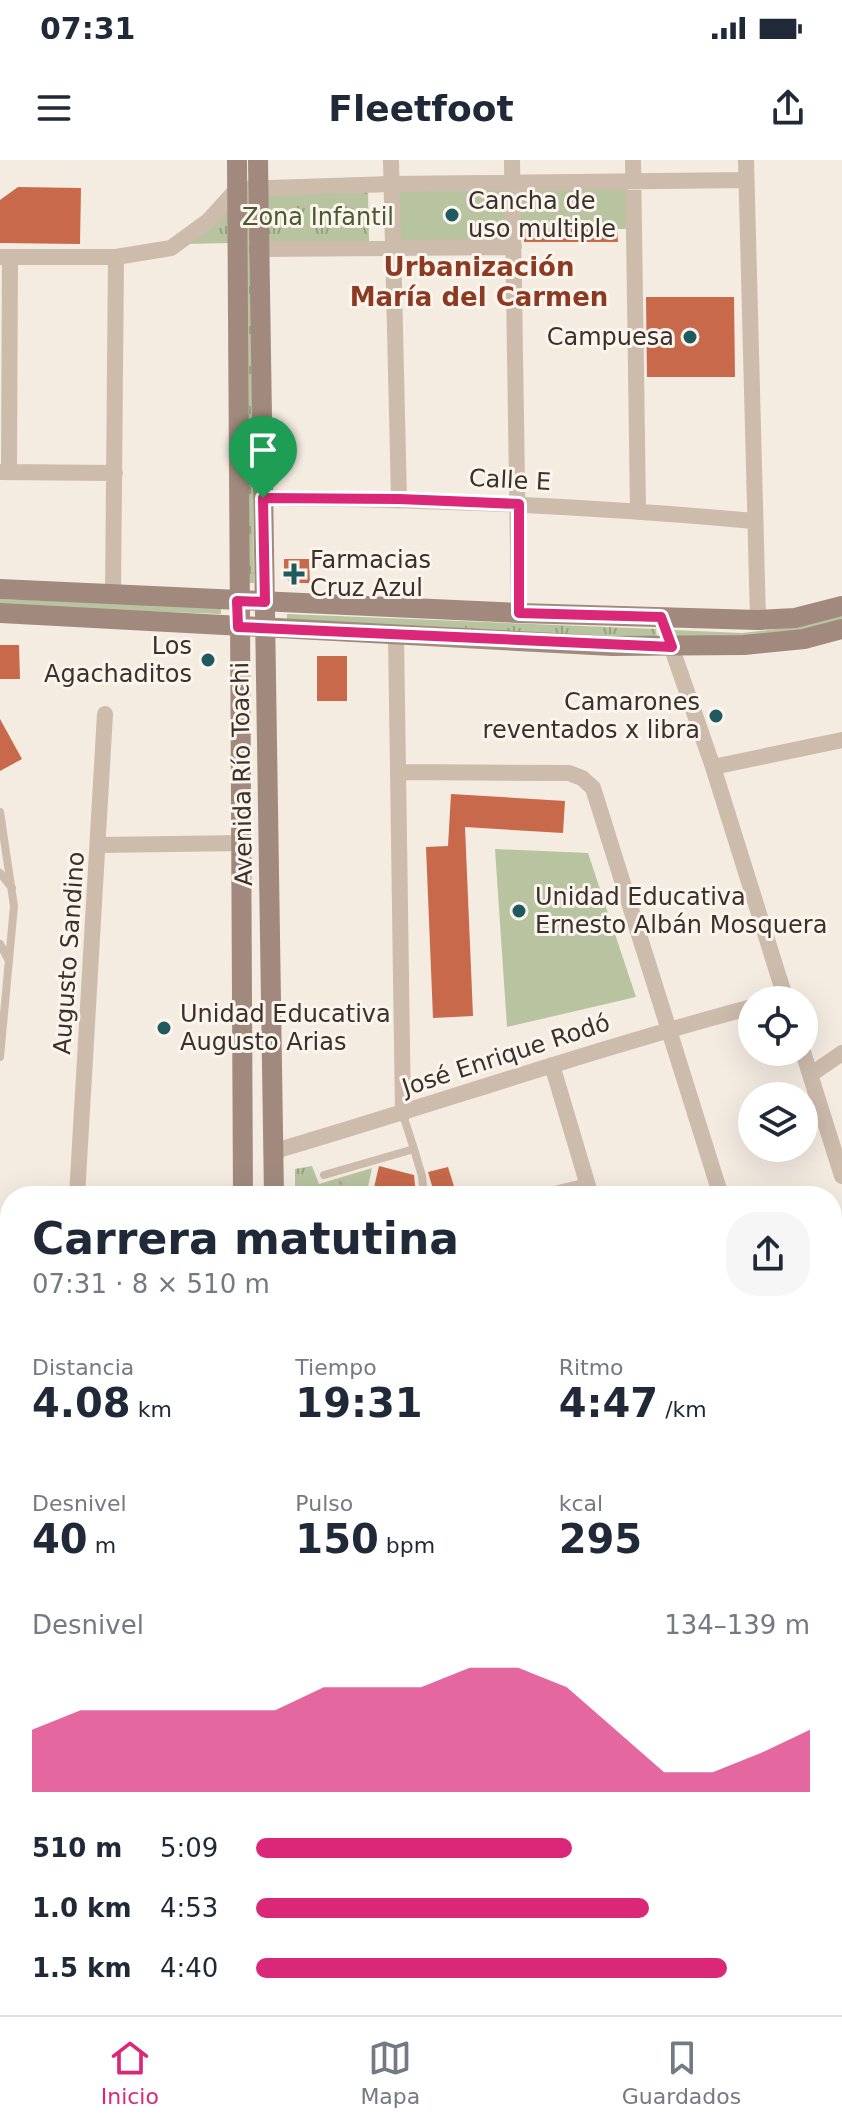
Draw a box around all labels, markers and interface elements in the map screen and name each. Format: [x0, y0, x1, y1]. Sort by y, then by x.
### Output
text: 07:31 [40, 11, 136, 46]
icon: menu [32, 86, 76, 130]
icon: share [766, 86, 810, 130]
text: Fleetfoot [328, 88, 514, 129]
place label: Cancha de uso multiple [468, 187, 616, 243]
park label: Zona Infantil [242, 203, 394, 231]
marker: Cancha de uso multiple [443, 206, 461, 224]
district label: Urbanización María del Carmen [350, 252, 608, 312]
place label: Campuesa [547, 323, 674, 351]
marker: Campuesa [681, 328, 699, 346]
pin [229, 416, 297, 498]
icon: arrive [241, 428, 285, 472]
street label: Calle E [468, 464, 552, 496]
place label: Farmacias Cruz Azul [310, 546, 431, 602]
marker: Farmacias Cruz Azul [285, 565, 303, 583]
place label: Los Agachaditos [44, 632, 192, 688]
marker: Los Agachaditos [199, 651, 217, 669]
street label: Avenida Río Toachi [226, 662, 258, 886]
place label: Camarones reventados x libra [483, 688, 700, 744]
marker: Camarones reventados x libra [707, 707, 725, 725]
street label: Augusto Sandino [48, 851, 90, 1055]
place label: Unidad Educativa Ernesto Albán Mosquera [535, 883, 827, 939]
marker: Unidad Educativa Ernesto Albán Mosquera [510, 902, 528, 920]
map controls [738, 986, 818, 1162]
button: locate [738, 986, 818, 1066]
place label: Unidad Educativa Augusto Arias [180, 1000, 391, 1056]
street label: José Enrique Rodó [397, 1008, 613, 1102]
marker: Unidad Educativa Augusto Arias [155, 1019, 173, 1037]
button: layers [738, 1082, 818, 1162]
button: share [726, 1212, 810, 1296]
text: Carrera matutina [32, 1213, 459, 1264]
text: 07:31 · 8 × 510 m [32, 1269, 270, 1299]
text: Distancia [32, 1355, 134, 1380]
text: Tiempo [295, 1355, 377, 1380]
text: Ritmo [559, 1355, 624, 1380]
text: 4.08 [32, 1380, 131, 1426]
text: 19:31 [295, 1380, 423, 1426]
text: 4:47 [559, 1380, 658, 1426]
text: km [131, 1397, 172, 1422]
text: /km [658, 1397, 707, 1422]
text: Desnivel [32, 1491, 127, 1516]
text: Pulso [295, 1491, 353, 1516]
text: kcal [559, 1491, 603, 1516]
text: 40 [32, 1516, 88, 1562]
text: 150 [295, 1516, 379, 1562]
text: 295 [559, 1516, 642, 1562]
text: m [88, 1533, 116, 1558]
text: bpm [379, 1533, 435, 1558]
text: Desnivel [32, 1610, 144, 1640]
text: 134–139 m [664, 1610, 810, 1640]
text: 510 m [32, 1833, 122, 1863]
text: 5:09 [160, 1833, 218, 1863]
text: 1.0 km [32, 1893, 132, 1923]
text: 4:53 [160, 1893, 218, 1923]
text: 1.5 km [32, 1953, 132, 1983]
text: 4:40 [160, 1953, 218, 1983]
tab: Inicio [101, 2036, 159, 2109]
tab: Mapa [360, 2036, 420, 2109]
tab: Guardados [622, 2036, 741, 2109]

